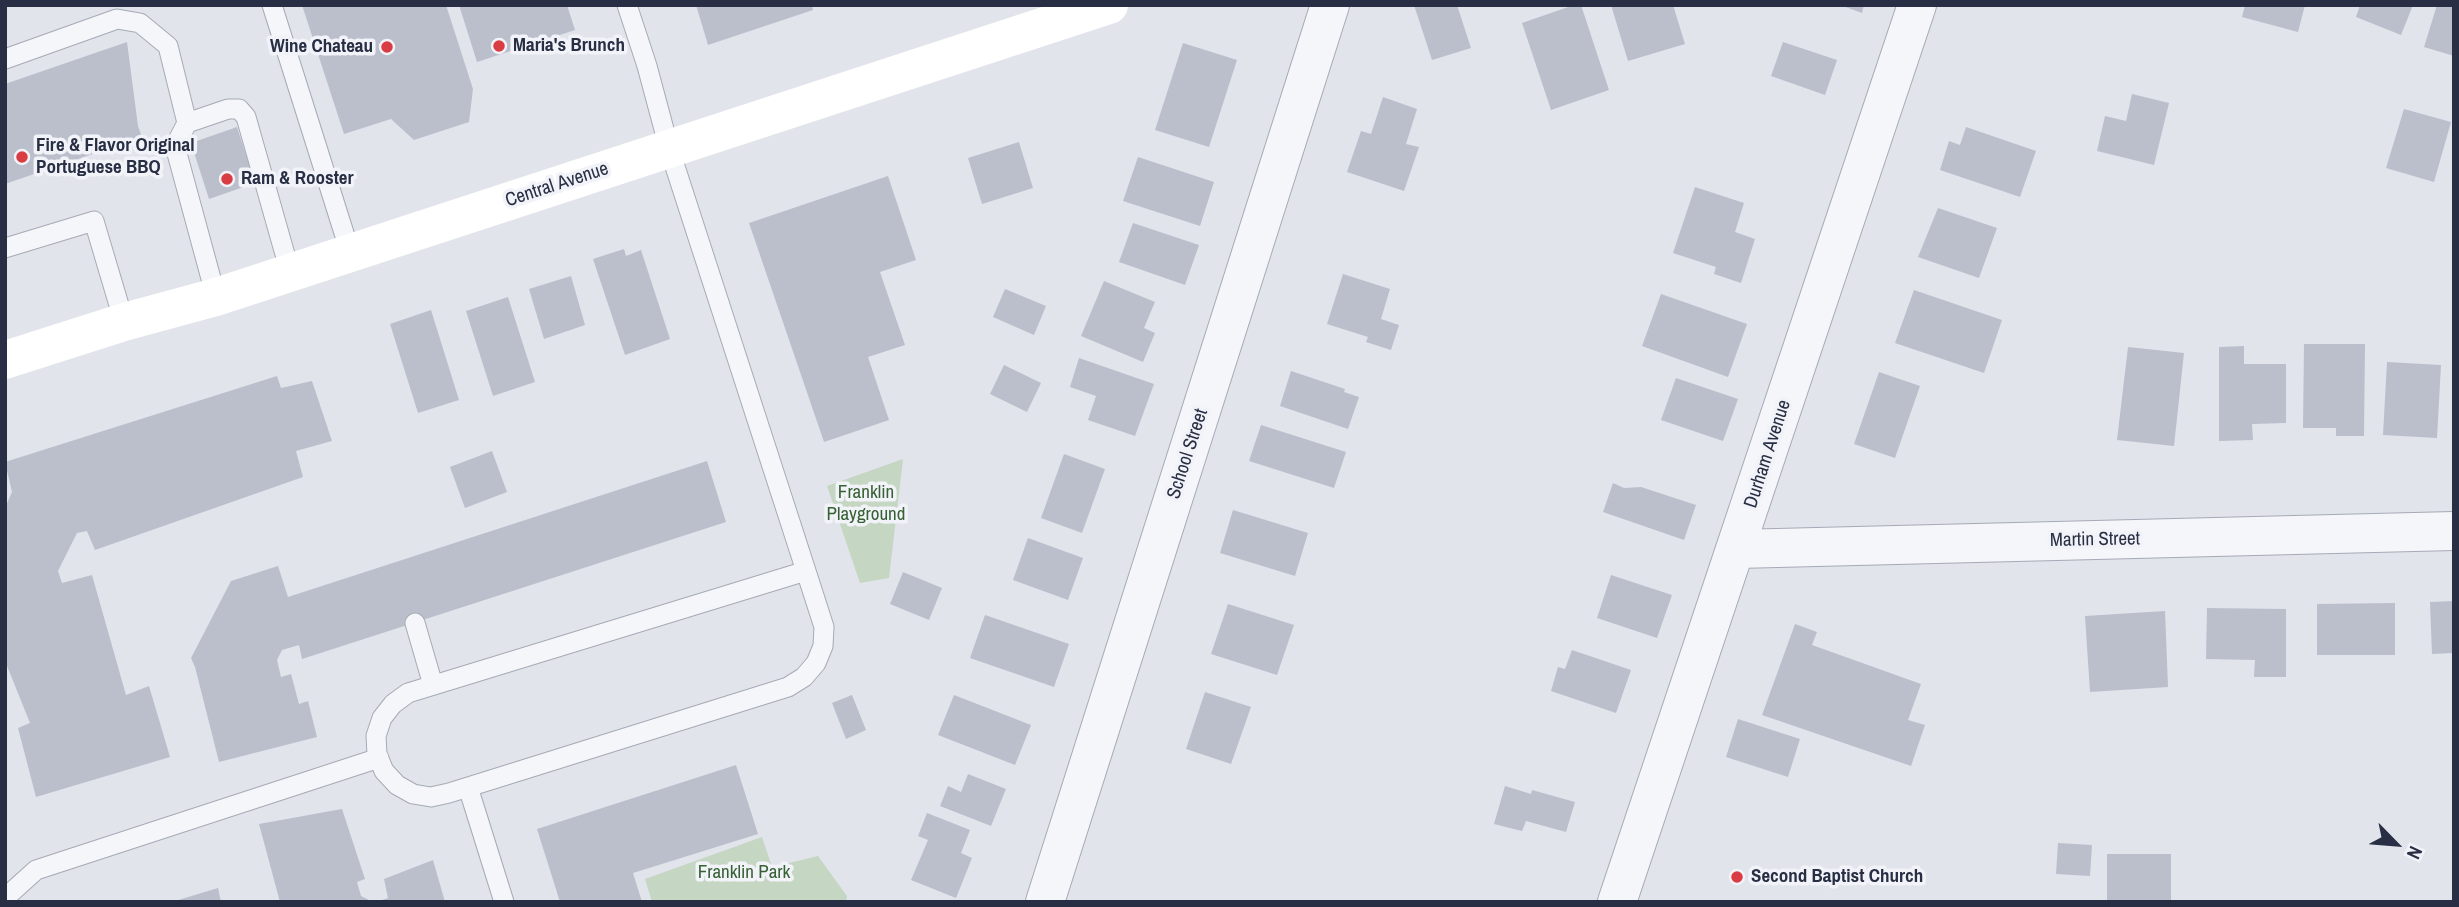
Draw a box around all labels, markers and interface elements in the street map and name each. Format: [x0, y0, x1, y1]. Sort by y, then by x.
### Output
place label: Maria's Brunch [513, 35, 625, 57]
place label: Wine Chateau [270, 36, 373, 58]
marker: Maria's Brunch [491, 38, 507, 54]
marker: Wine Chateau [379, 39, 395, 55]
place label: Fire & Flavor Original Portuguese BBQ [36, 135, 194, 179]
marker: Fire & Flavor Original Portuguese BBQ [14, 149, 30, 165]
street label: Central Avenue [503, 158, 611, 212]
place label: Ram & Rooster [241, 168, 354, 190]
marker: Ram & Rooster [219, 171, 235, 187]
street label: Durham Avenue [1740, 397, 1796, 511]
street label: School Street [1163, 406, 1213, 502]
park label: Franklin Playground [827, 482, 905, 526]
street label: Martin Street [2050, 528, 2140, 552]
north arrow [2361, 809, 2431, 879]
text: N [2401, 842, 2429, 863]
park label: Franklin Park [698, 862, 790, 884]
place label: Second Baptist Church [1751, 866, 1923, 888]
marker: Second Baptist Church [1729, 869, 1745, 885]

